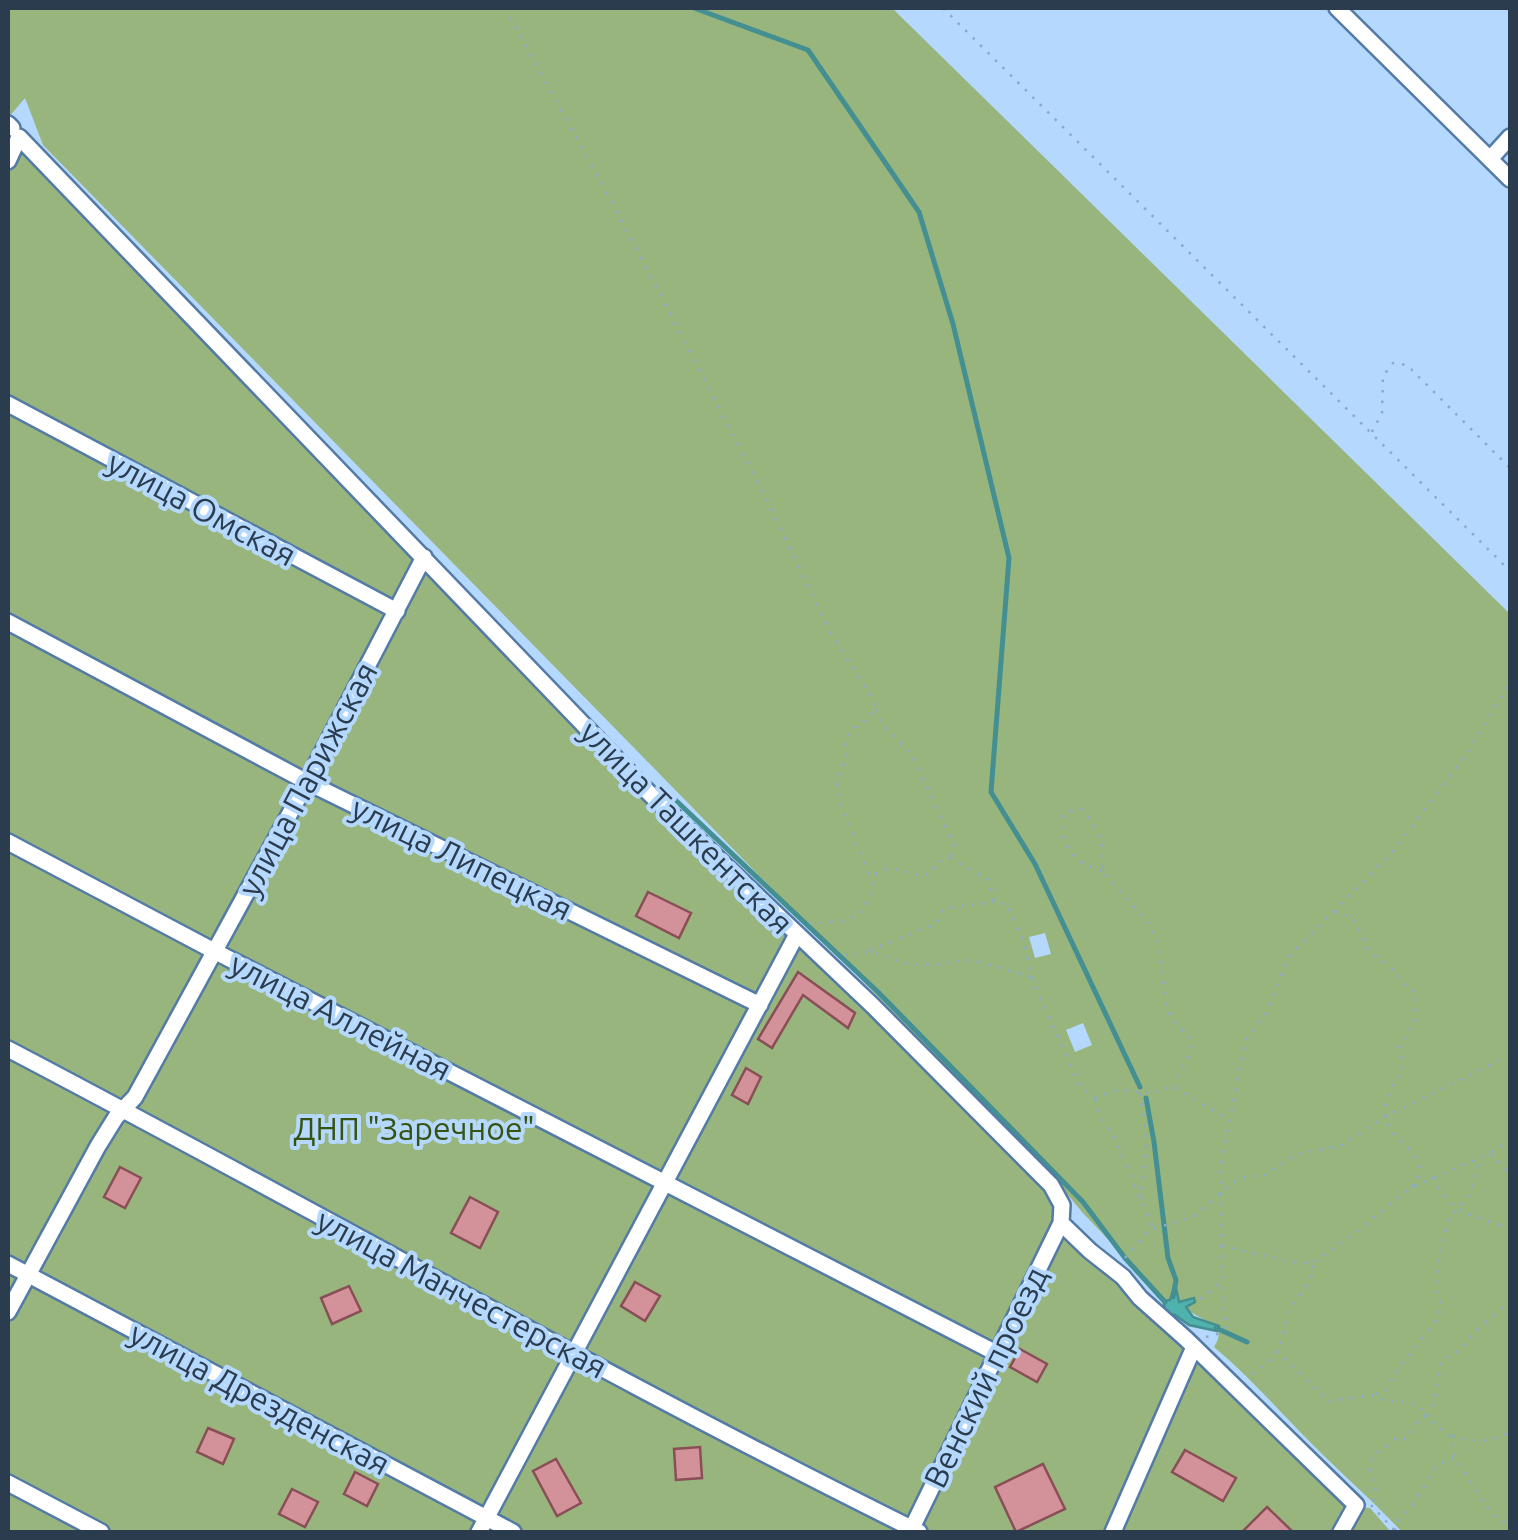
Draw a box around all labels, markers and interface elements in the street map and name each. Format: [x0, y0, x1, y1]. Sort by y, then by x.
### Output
street label: улица Омская [102, 443, 302, 573]
street label: улица Парижская [230, 656, 384, 902]
street label: улица Ташкентская [573, 713, 801, 941]
street label: улица Липецкая [346, 789, 578, 927]
street label: улица Аллейная [225, 945, 457, 1087]
park label: ДНП "Заречное" [293, 1110, 535, 1146]
street label: улица Манчестерская [311, 1201, 613, 1385]
street label: Венский проезд [916, 1261, 1054, 1493]
street label: улица Дрезденская [124, 1314, 396, 1482]

